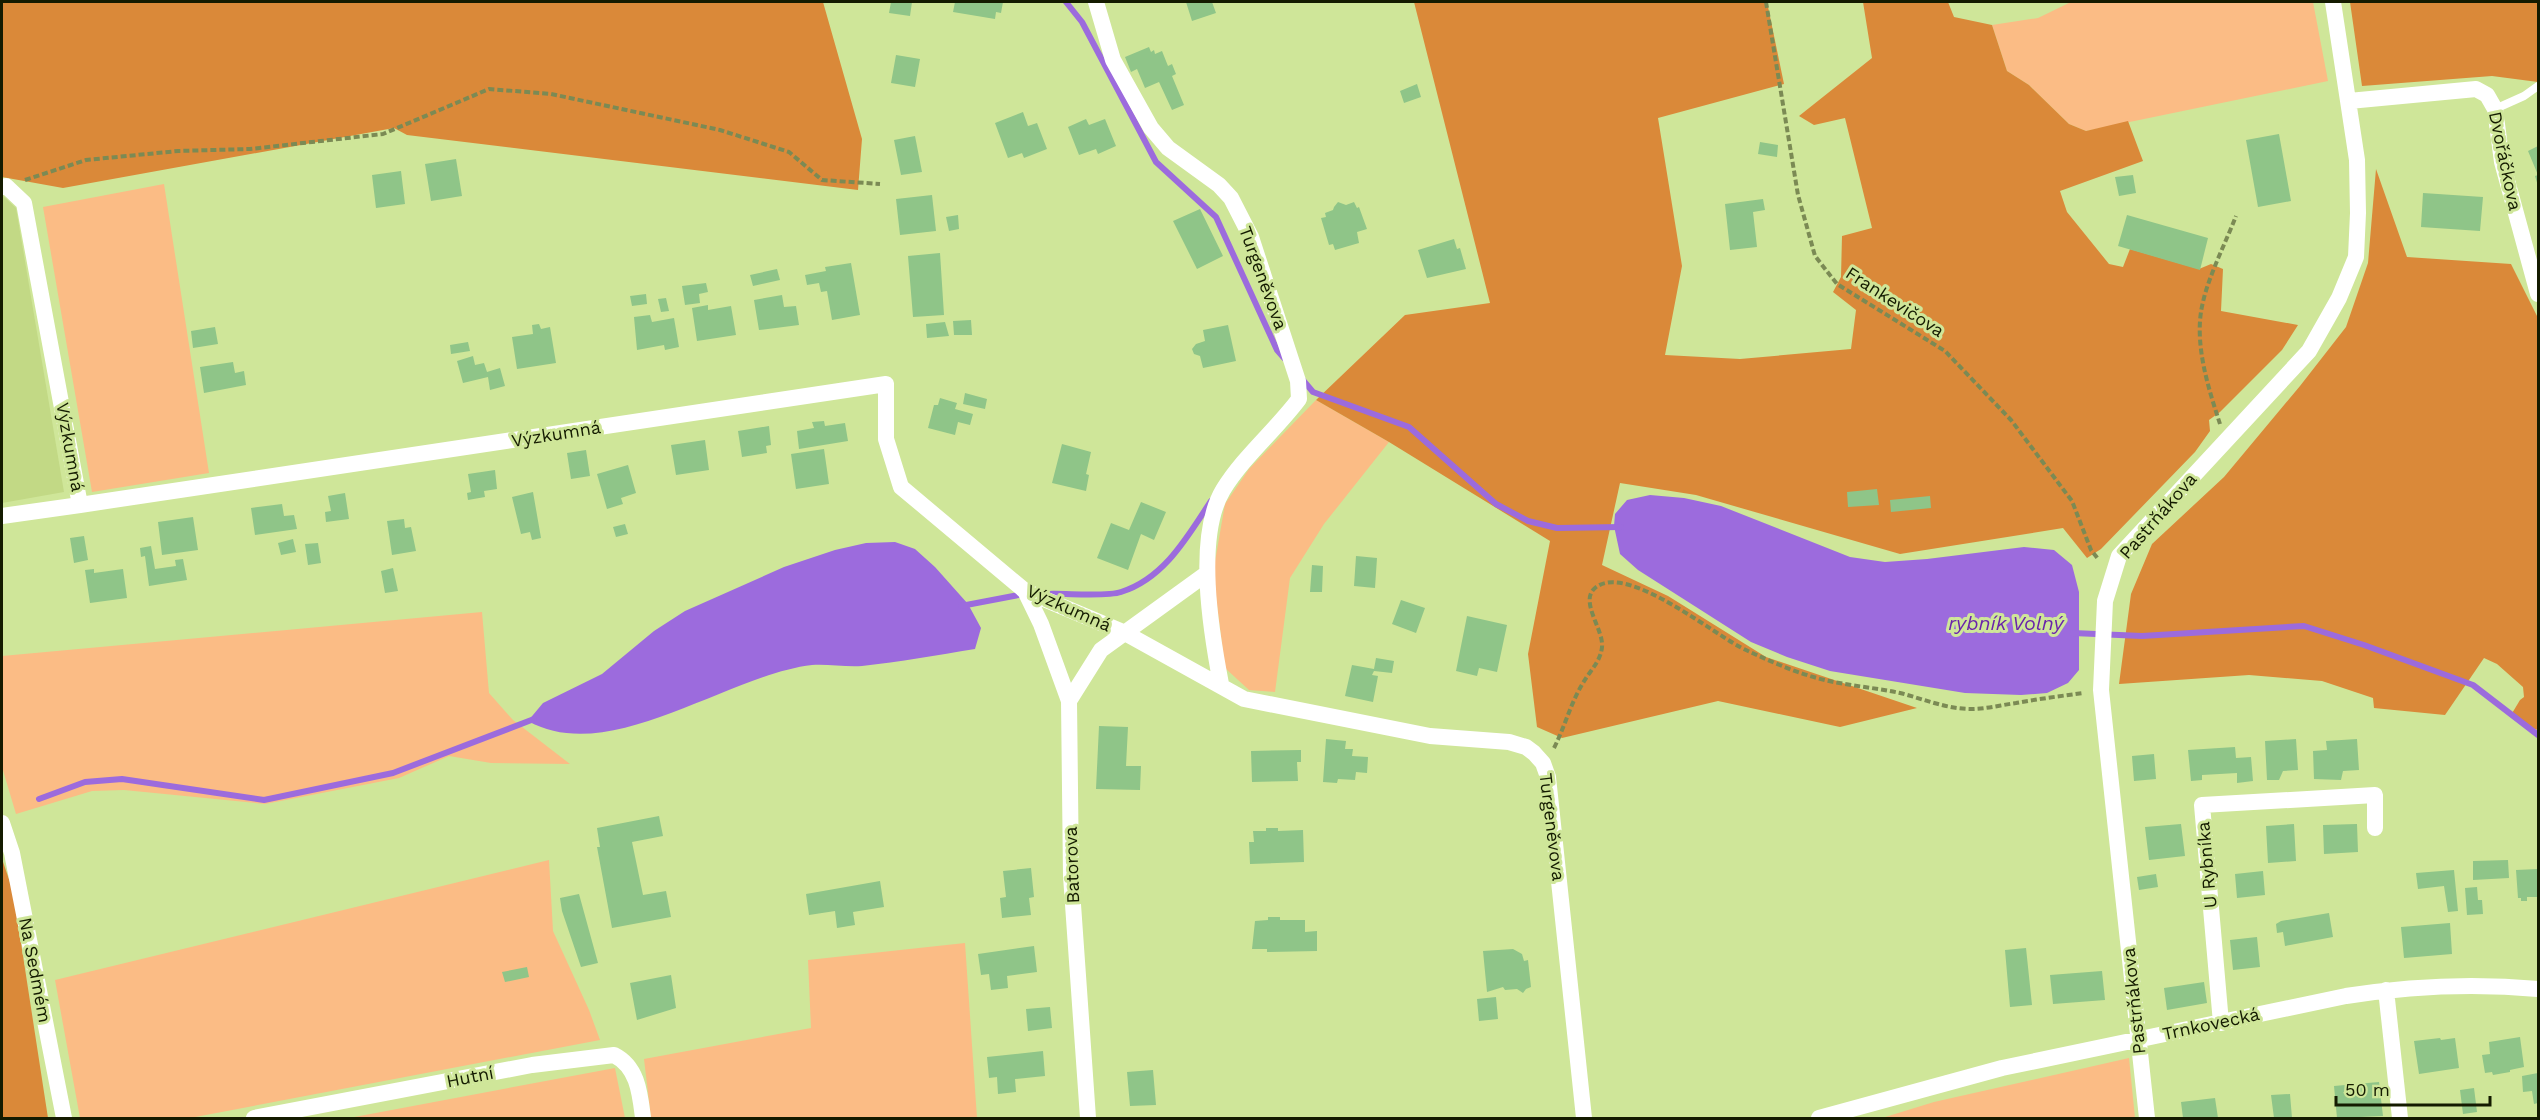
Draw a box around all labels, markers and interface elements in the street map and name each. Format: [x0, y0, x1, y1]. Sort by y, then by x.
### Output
street label: Dvořáčkova [2485, 110, 2526, 212]
street label: Turgeněvova [1235, 223, 1292, 332]
street label: Frankevičova [1842, 262, 1948, 341]
street label: Výzkumná [52, 401, 89, 493]
street label: Výzkumná [510, 416, 602, 451]
street label: Pastrňákova [2115, 468, 2201, 563]
street label: Výzkumná [1024, 580, 1115, 635]
water label: rybník Volný [1948, 611, 2066, 635]
street label: Turgeněvova [1535, 772, 1570, 882]
street label: U Rybníka [2192, 821, 2221, 909]
street label: Batorova [1060, 826, 1083, 904]
street label: Na Sedmém [15, 915, 56, 1024]
street label: Pastrňákova [2117, 947, 2150, 1055]
street label: Trnkovecká [2160, 1003, 2261, 1044]
street label: Hutní [445, 1062, 495, 1091]
scale bar [2336, 1069, 2490, 1107]
text: 50 m [2345, 1079, 2390, 1100]

